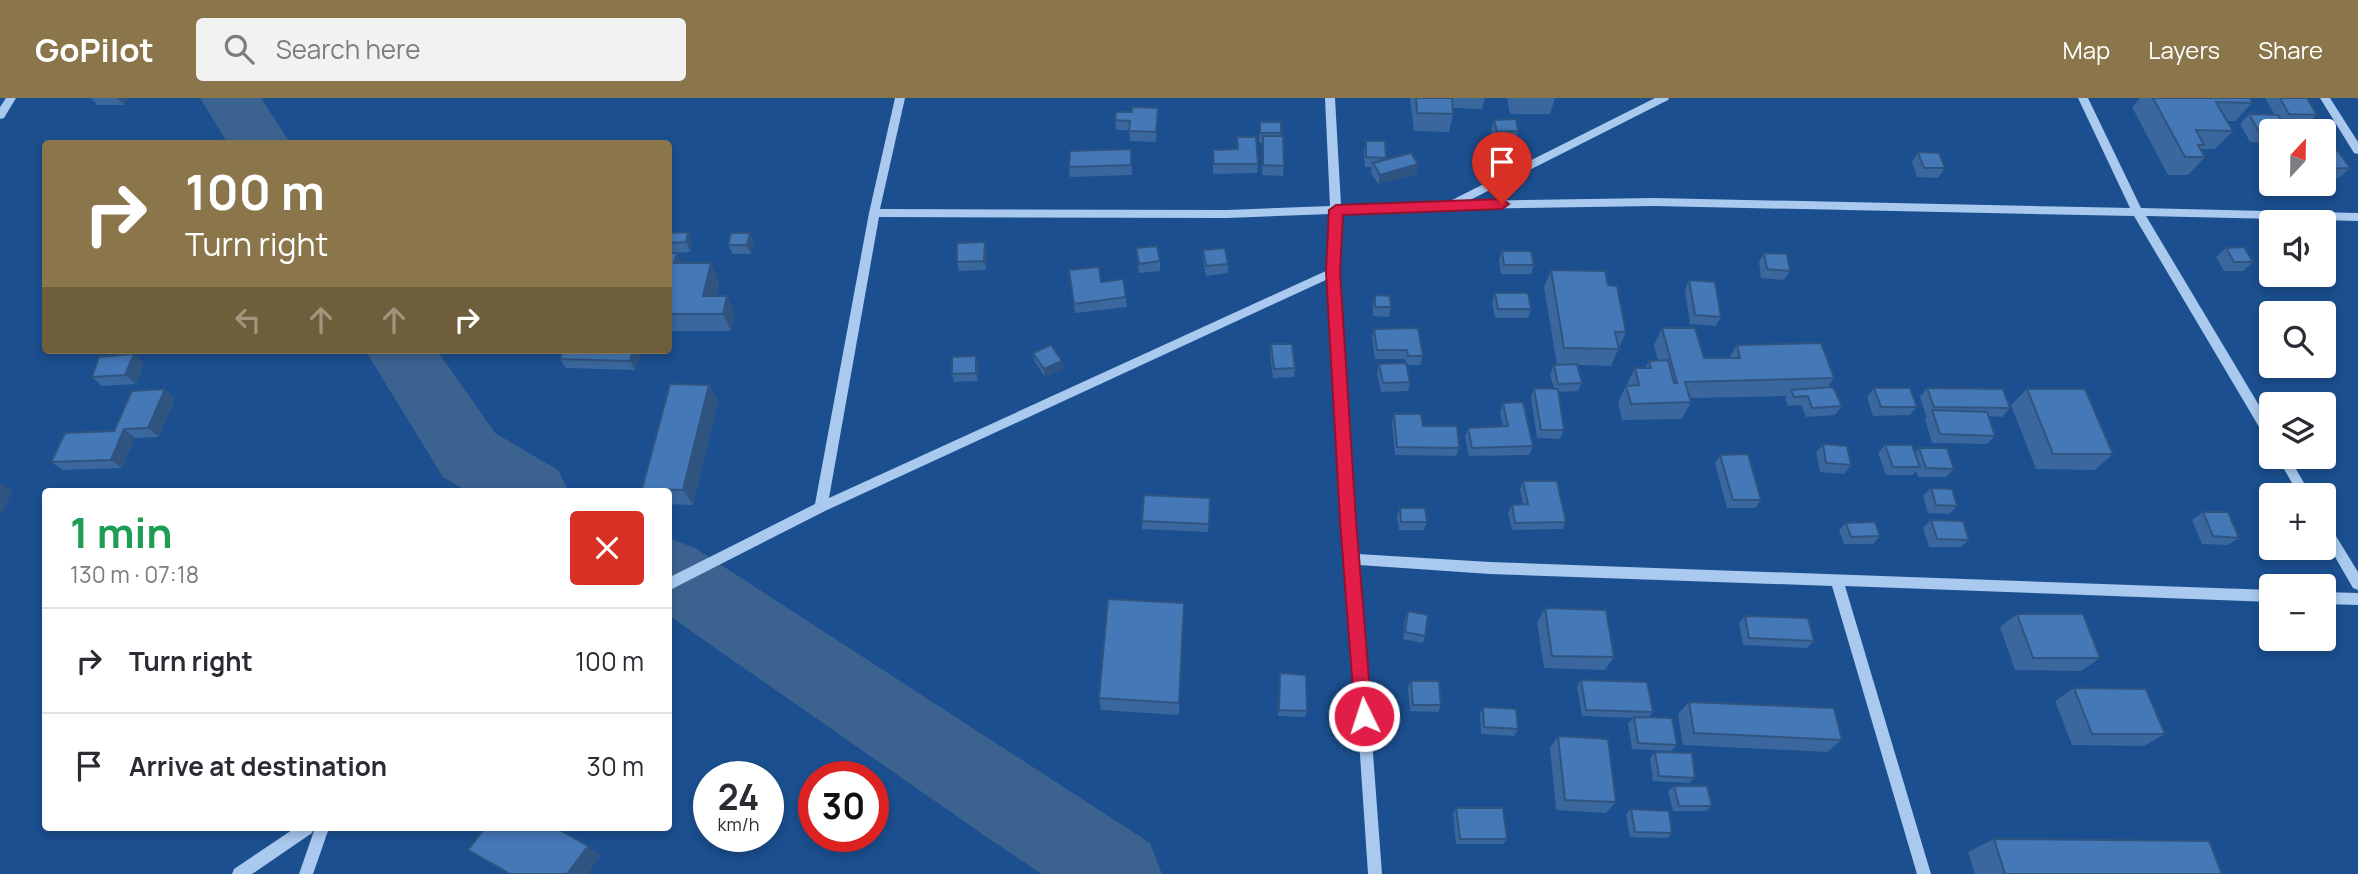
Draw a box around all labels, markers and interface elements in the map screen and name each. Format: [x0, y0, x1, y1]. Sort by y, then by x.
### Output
search box [196, 18, 686, 81]
text: GoPilot [35, 27, 154, 72]
icon: search [220, 30, 258, 68]
text: Search here [276, 31, 420, 67]
text: Map [2063, 33, 2110, 66]
text: Layers [2148, 33, 2220, 66]
text: Share [2258, 33, 2323, 66]
north arrow [2259, 119, 2336, 196]
map controls [2259, 119, 2336, 651]
pin [1472, 132, 1532, 204]
icon: arrive [1483, 143, 1521, 181]
text: 100 m [185, 158, 325, 225]
icon: right [70, 168, 161, 259]
button: sound [2259, 210, 2336, 287]
text: Turn right [185, 222, 328, 266]
icon: left [229, 301, 267, 339]
icon: ahead [302, 301, 340, 339]
icon: ahead [375, 301, 413, 339]
icon: right [448, 301, 486, 339]
button: search [2259, 301, 2336, 378]
button: layers [2259, 392, 2336, 469]
button: + [2259, 483, 2336, 560]
text: 1 min [70, 503, 173, 561]
button: close [570, 511, 644, 585]
text: 130 m · 07:18 [70, 558, 199, 590]
button: − [2259, 574, 2336, 651]
icon: right [70, 642, 108, 680]
text: Turn right [129, 643, 253, 679]
text: 100 m [575, 643, 644, 679]
position arrow [1327, 679, 1401, 753]
icon: arrive [70, 747, 108, 785]
text: Arrive at destination [129, 748, 387, 784]
text: 30 m [587, 748, 644, 784]
speed limit sign: 30 [798, 761, 889, 852]
text: 24 [718, 773, 759, 821]
text: km/h [718, 812, 759, 836]

